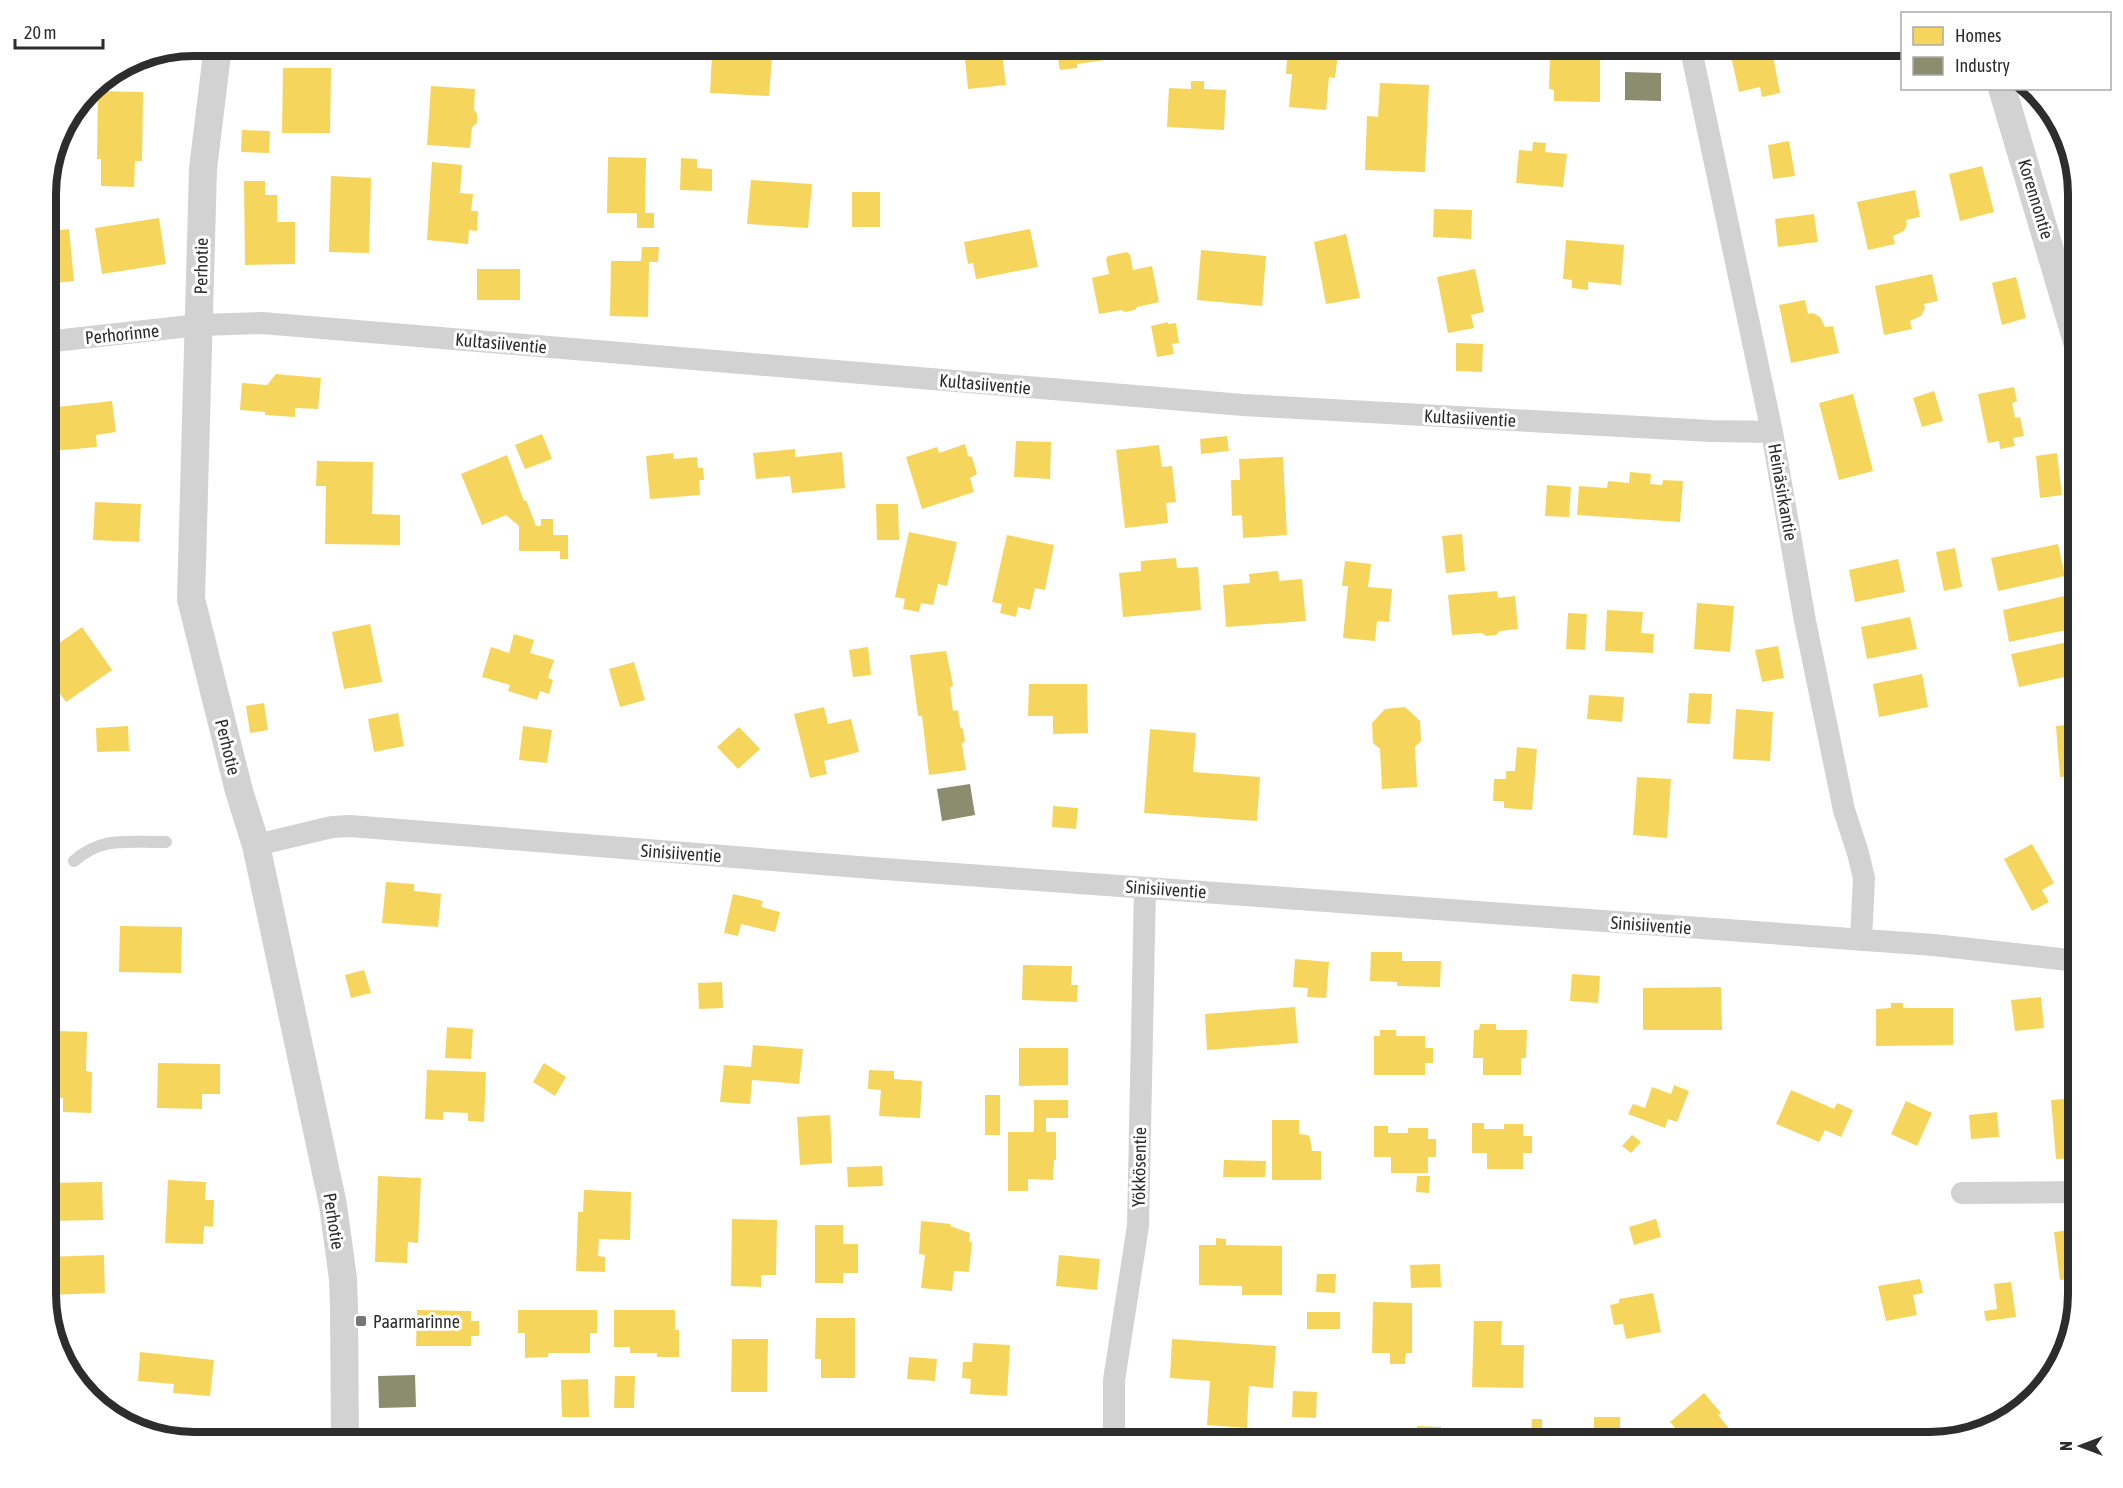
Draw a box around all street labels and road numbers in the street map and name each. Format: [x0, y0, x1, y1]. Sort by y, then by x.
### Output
street label: Korennontie [2014, 156, 2058, 242]
street label: Perhotie [190, 237, 212, 295]
street label: Perhorinne [84, 320, 160, 348]
street label: Kultasiiventie [454, 329, 548, 357]
street label: Kultasiiventie [938, 370, 1032, 398]
street label: Kultasiiventie [1424, 405, 1516, 431]
street label: Heinäsirkantie [1764, 442, 1802, 542]
street label: Perhotie [211, 717, 245, 777]
street label: Sinisiiventie [640, 840, 722, 866]
street label: Sinisiiventie [1125, 876, 1207, 902]
street label: Sinisiiventie [1610, 912, 1692, 938]
street label: Yökkösentie [1128, 1127, 1150, 1207]
street label: Perhotie [319, 1191, 349, 1251]

